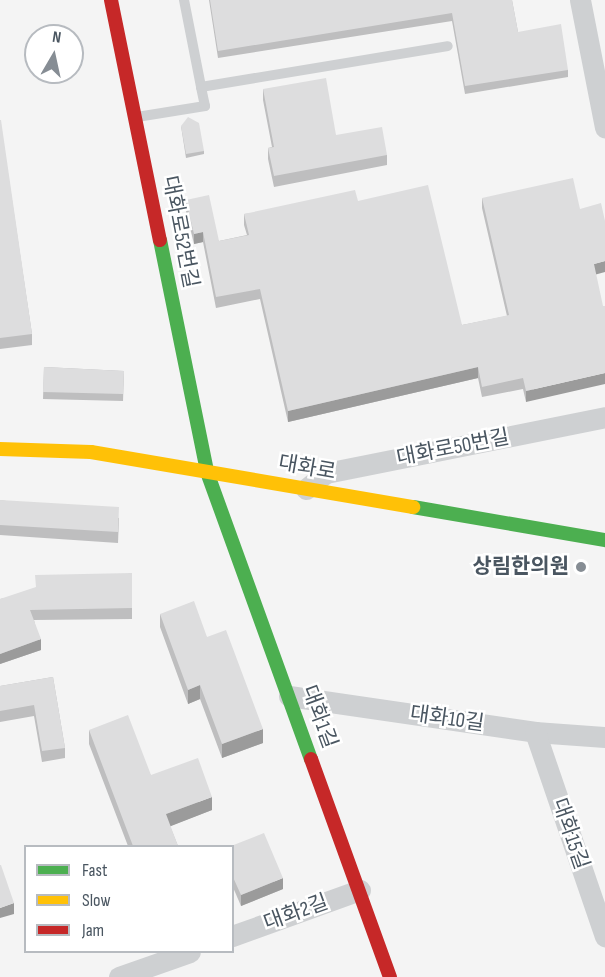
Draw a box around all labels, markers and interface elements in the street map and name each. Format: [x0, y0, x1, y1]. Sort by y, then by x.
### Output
north arrow [24, 24, 84, 84]
text: N [51, 28, 62, 48]
street label: 대화로52번길 [157, 174, 203, 290]
street label: 대화로50번길 [394, 425, 512, 471]
street label: 대화로 [276, 451, 338, 485]
place label: 상림한의원 [472, 554, 569, 580]
marker: 상림한의원 [574, 560, 588, 574]
street label: 대화1길 [296, 682, 342, 752]
street label: 대화10길 [408, 701, 486, 737]
street label: 대화15길 [546, 795, 594, 873]
legend [24, 845, 234, 953]
text: Fast [82, 860, 107, 881]
text: Slow [82, 890, 111, 911]
street label: 대화2길 [260, 890, 332, 936]
text: Jam [82, 920, 104, 941]

